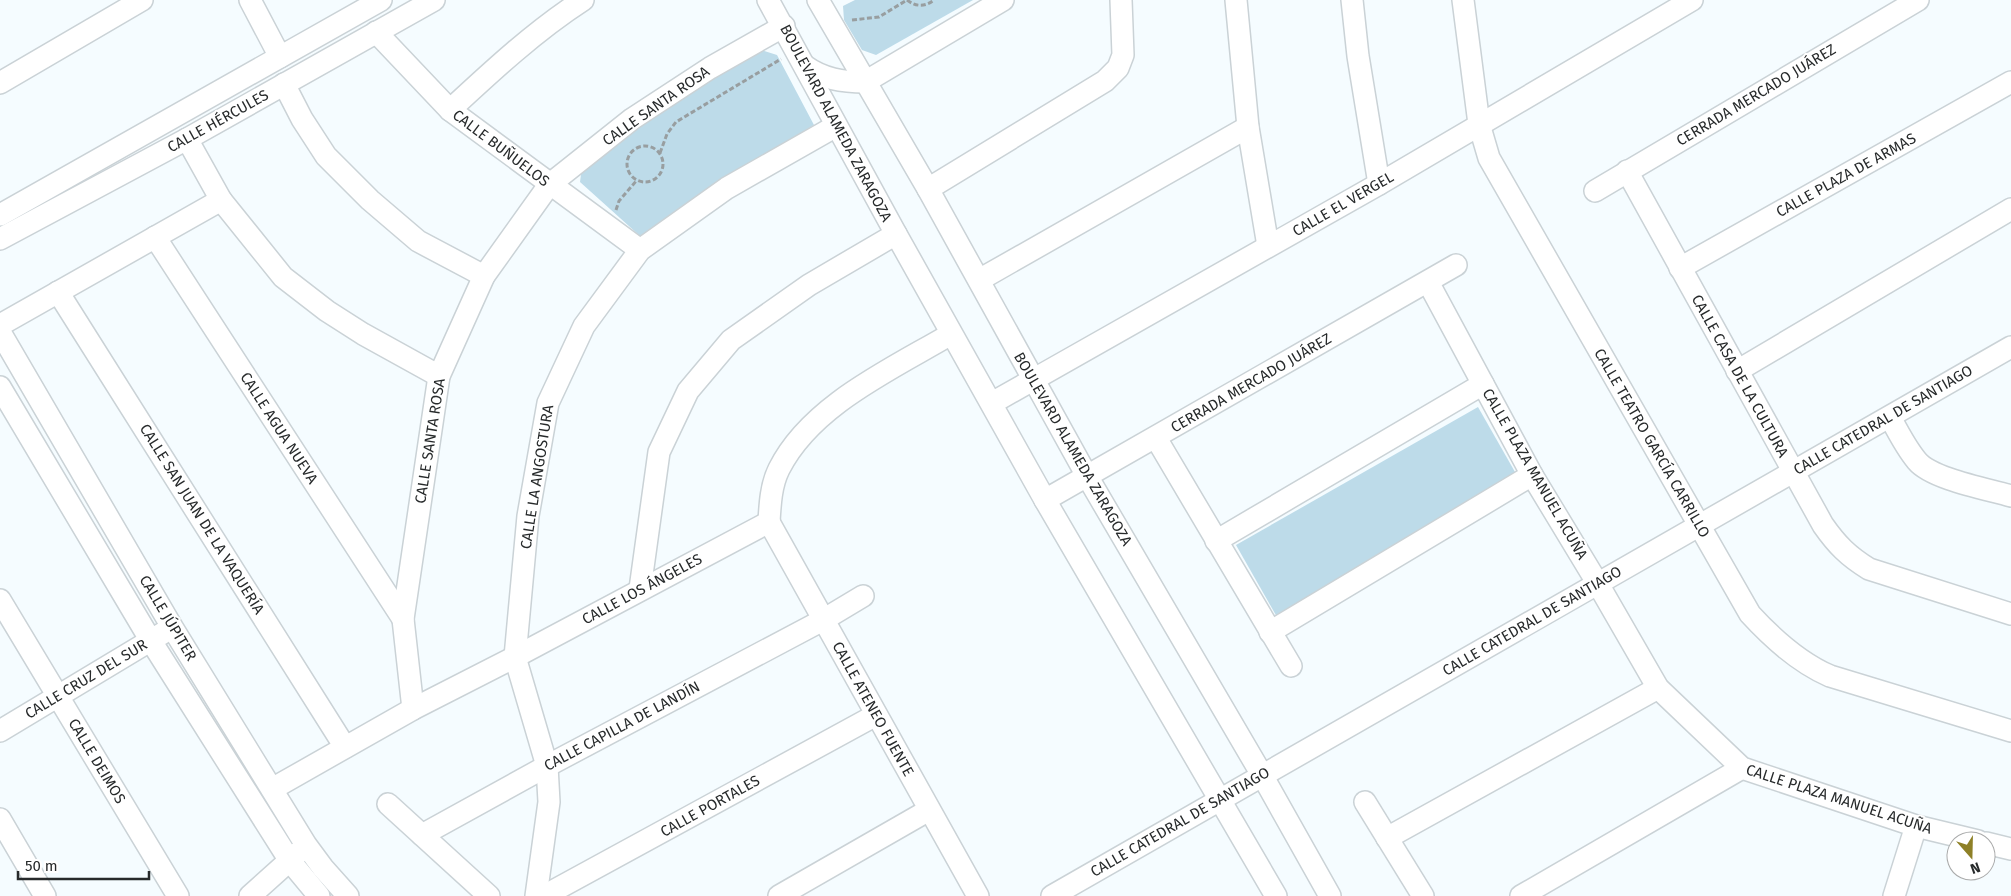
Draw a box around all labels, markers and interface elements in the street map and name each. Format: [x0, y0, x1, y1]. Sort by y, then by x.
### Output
street label: BOULEVARD ALAMEDA ZARAGOZA [776, 21, 896, 225]
street label: CERRADA MERCADO JUÁREZ [1673, 40, 1839, 150]
street label: CALLE SANTA ROSA [599, 62, 713, 150]
street label: CALLE HÉRCULES [164, 86, 272, 156]
street label: CALLE BUÑUELOS [449, 106, 553, 190]
street label: CALLE PLAZA DE ARMAS [1773, 129, 1919, 221]
street label: CALLE EL VERGEL [1289, 168, 1397, 240]
street label: CALLE CASA DE LA CULTURA [1688, 292, 1792, 461]
street label: CERRADA MERCADO JUÁREZ [1167, 329, 1335, 436]
street label: CALLE TEATRO GARCÍA CARRILLO [1590, 345, 1714, 541]
street label: BOULEVARD ALAMEDA ZARAGOZA [1010, 349, 1136, 549]
street label: CALLE CATEDRAL DE SANTIAGO [1790, 361, 1976, 479]
street label: CALLE AGUA NUEVA [236, 369, 322, 487]
street label: CALLE SANTA ROSA [411, 377, 449, 505]
street label: CALLE PLAZA MANUEL ACUÑA [1479, 385, 1592, 563]
street label: CALLE LA ANGOSTURA [517, 403, 557, 550]
street label: CALLE SAN JUAN DE LA VAQUERÍA [136, 421, 268, 618]
street label: CALLE LOS ÁNGELES [579, 550, 705, 628]
street label: CALLE CATEDRAL DE SANTIAGO [1439, 562, 1625, 680]
street label: CALLE JÚPITER [135, 572, 201, 664]
street label: CALLE CRUZ DEL SUR [22, 635, 150, 723]
street label: CALLE ATENEO FUENTE [828, 638, 918, 780]
street label: CALLE CAPILLA DE LANDÍN [541, 677, 703, 775]
street label: CALLE DEIMOS [65, 715, 129, 807]
street label: CALLE PLAZA MANUEL ACUÑA [1744, 760, 1935, 838]
street label: CALLE CATEDRAL DE SANTIAGO [1087, 763, 1273, 881]
street label: CALLE PORTALES [657, 771, 763, 841]
north arrow [1946, 831, 1996, 881]
scale bar [18, 848, 149, 880]
text: 50 m [25, 857, 58, 875]
text: N [1968, 858, 1983, 877]

